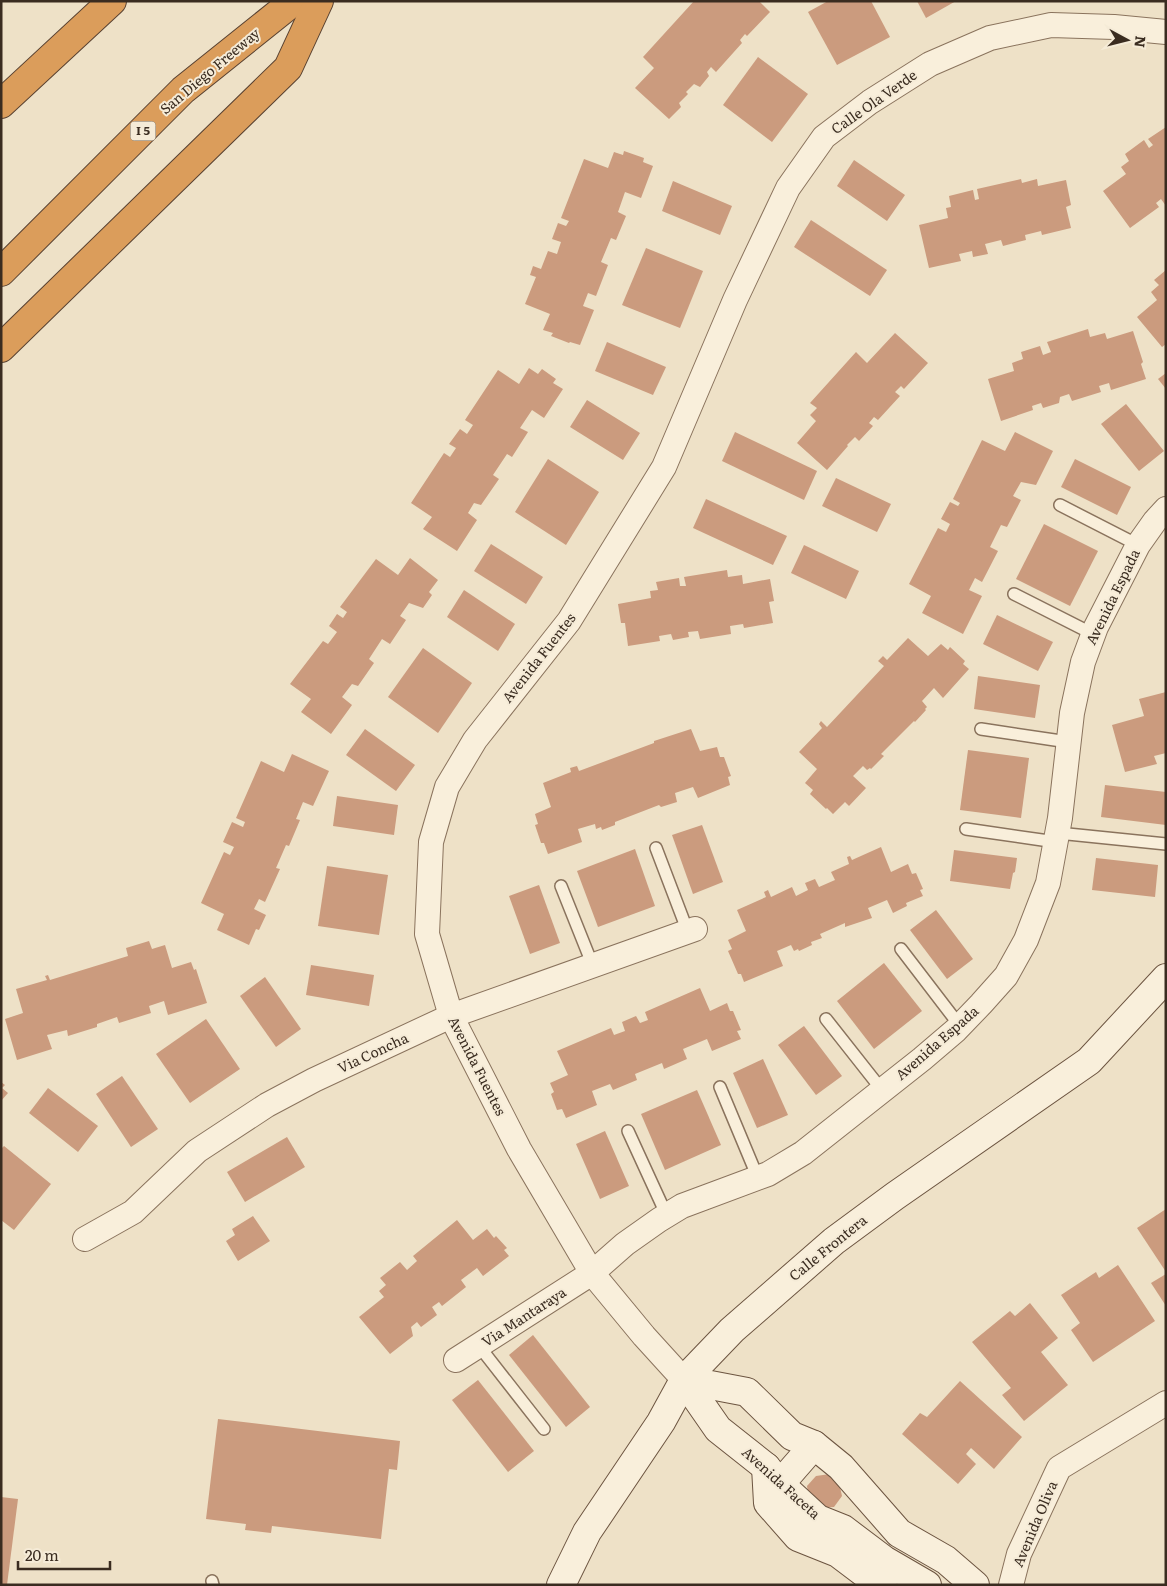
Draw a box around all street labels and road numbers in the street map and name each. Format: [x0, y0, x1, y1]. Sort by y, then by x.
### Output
street label: San Diego Freeway [155, 22, 264, 118]
street label: Calle Ola Verde [827, 64, 920, 138]
road number: I 5 [130, 122, 156, 140]
street label: Avenida Espada [1080, 545, 1144, 648]
street label: Avenida Fuentes [497, 608, 580, 707]
street label: Avenida Espada [890, 1000, 983, 1084]
street label: Avenida Fuentes [444, 1012, 512, 1119]
street label: Via Concha [334, 1027, 412, 1077]
street label: Calle Frontera [784, 1209, 871, 1285]
street label: Via Mantaraya [477, 1281, 570, 1351]
street label: Avenida Faceta [738, 1442, 826, 1523]
street label: Avenida Oliva [1007, 1477, 1061, 1570]

